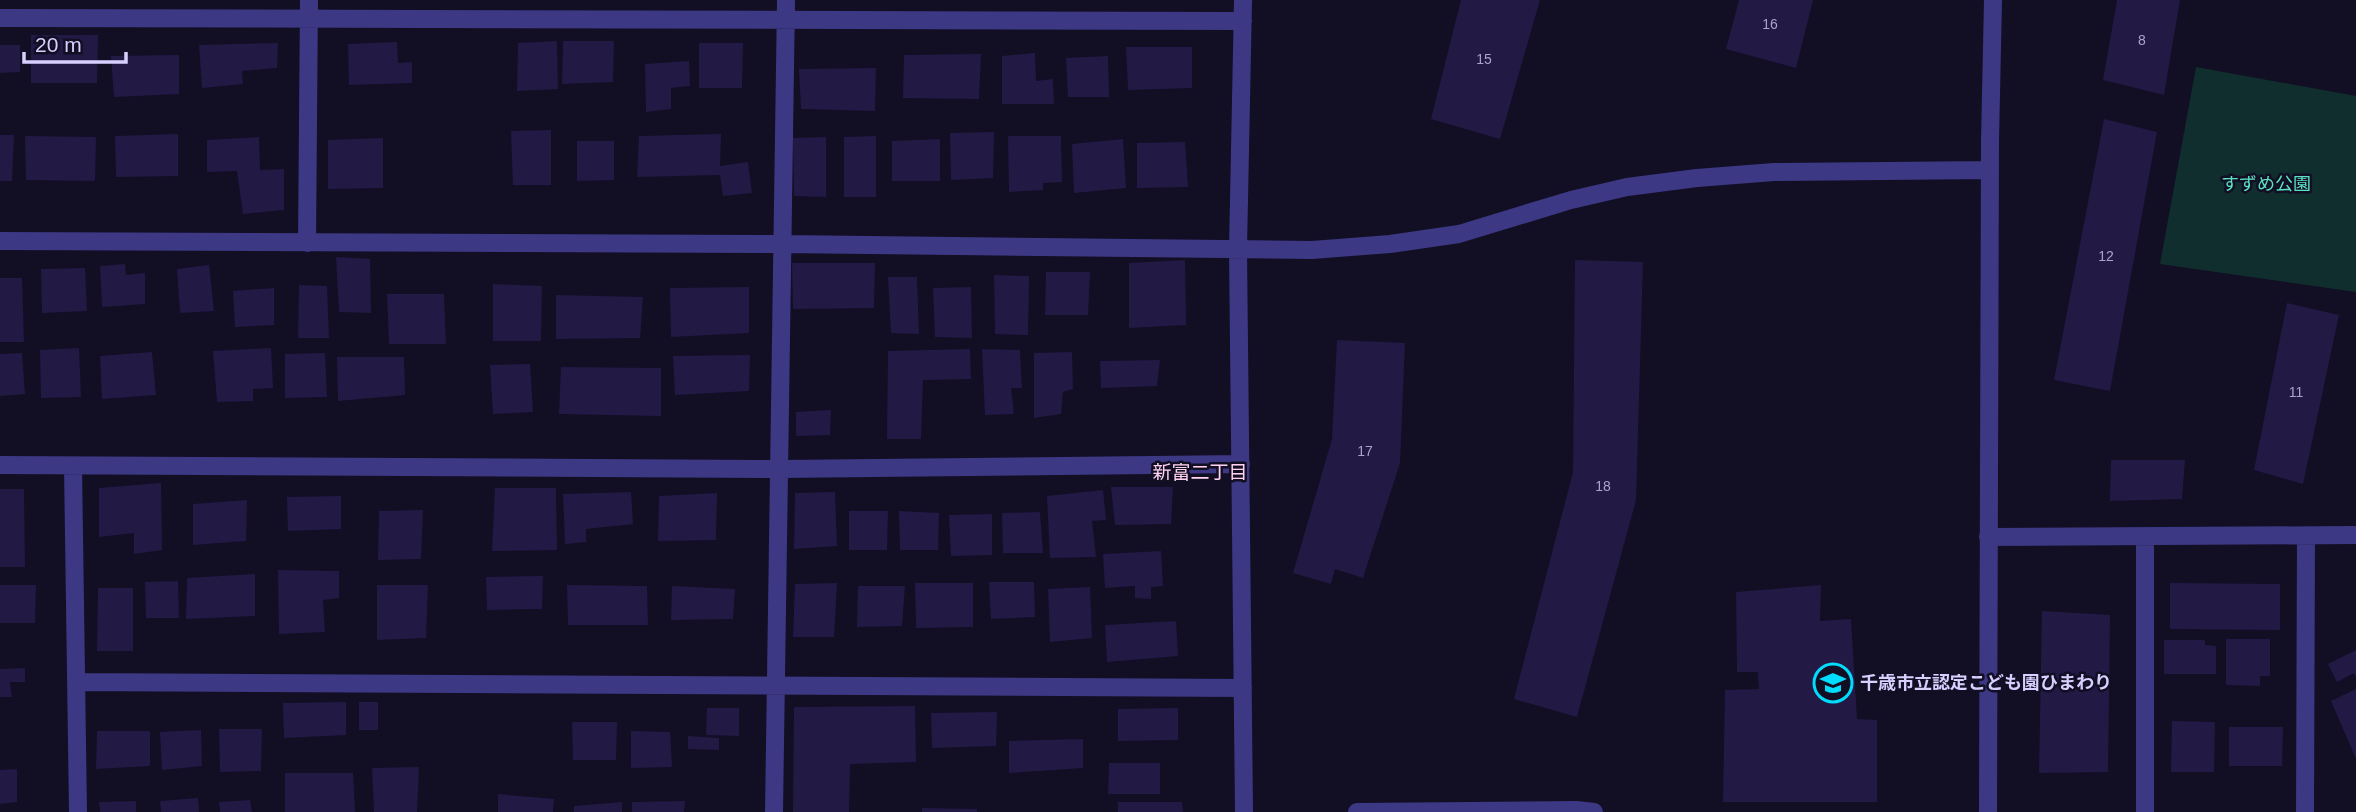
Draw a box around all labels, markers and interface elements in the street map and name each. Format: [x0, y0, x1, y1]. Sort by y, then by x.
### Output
house number: 16 [1762, 16, 1778, 32]
scale bar [24, 21, 126, 65]
house number: 8 [2138, 32, 2146, 48]
text: 20 m [35, 33, 82, 56]
house number: 15 [1476, 51, 1492, 67]
park label: すずめ公園 [2221, 174, 2311, 194]
house number: 12 [2098, 248, 2114, 264]
house number: 11 [2289, 384, 2303, 400]
house number: 17 [1357, 443, 1373, 459]
district label: 新富二丁目 [1152, 462, 1248, 483]
house number: 18 [1595, 478, 1611, 494]
school or university icon: 千歳市立認定こども園ひまわり [1812, 662, 1854, 704]
place label: 千歳市立認定こども園ひまわり [1860, 673, 2112, 693]

